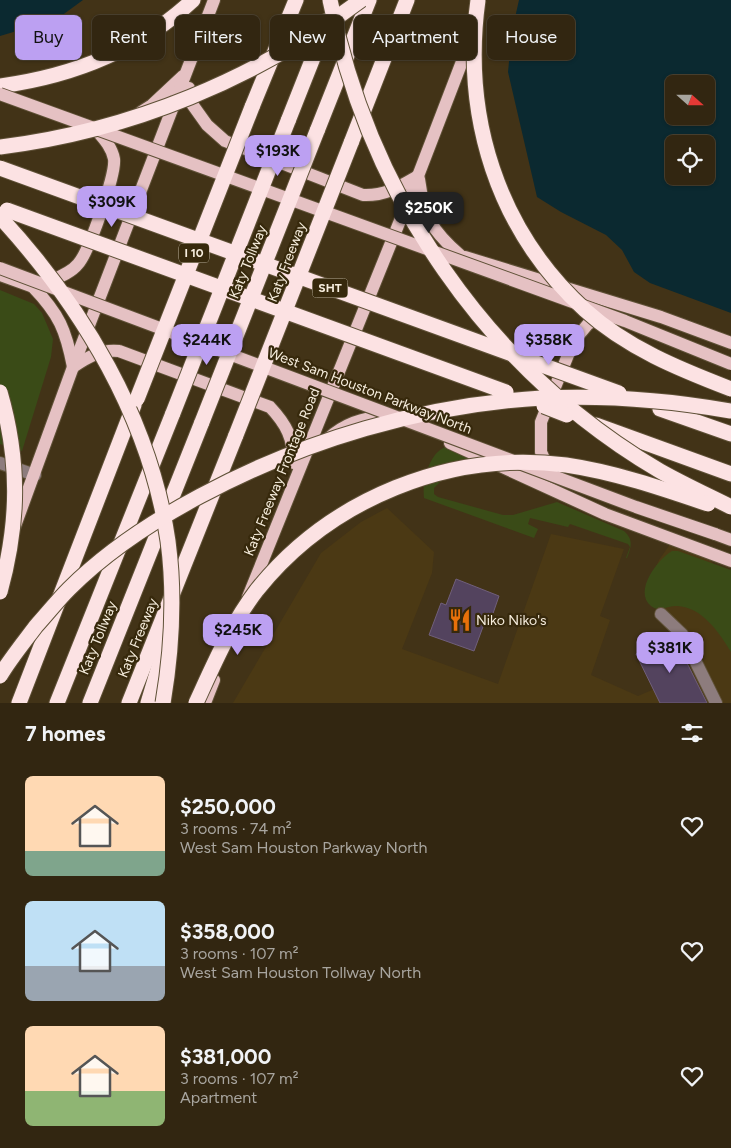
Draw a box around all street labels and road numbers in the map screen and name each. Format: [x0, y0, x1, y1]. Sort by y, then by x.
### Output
street label: Katy Freeway [264, 219, 310, 304]
street label: Katy Tollway [226, 222, 271, 301]
road number: I 10 [179, 244, 209, 262]
road number: SHT [312, 278, 348, 298]
street label: West Sam Houston Parkway North [266, 344, 474, 438]
street label: Katy Freeway Frontage Road [240, 385, 324, 559]
street label: Katy Freeway [114, 595, 162, 680]
street label: Katy Tollway [76, 598, 121, 677]

